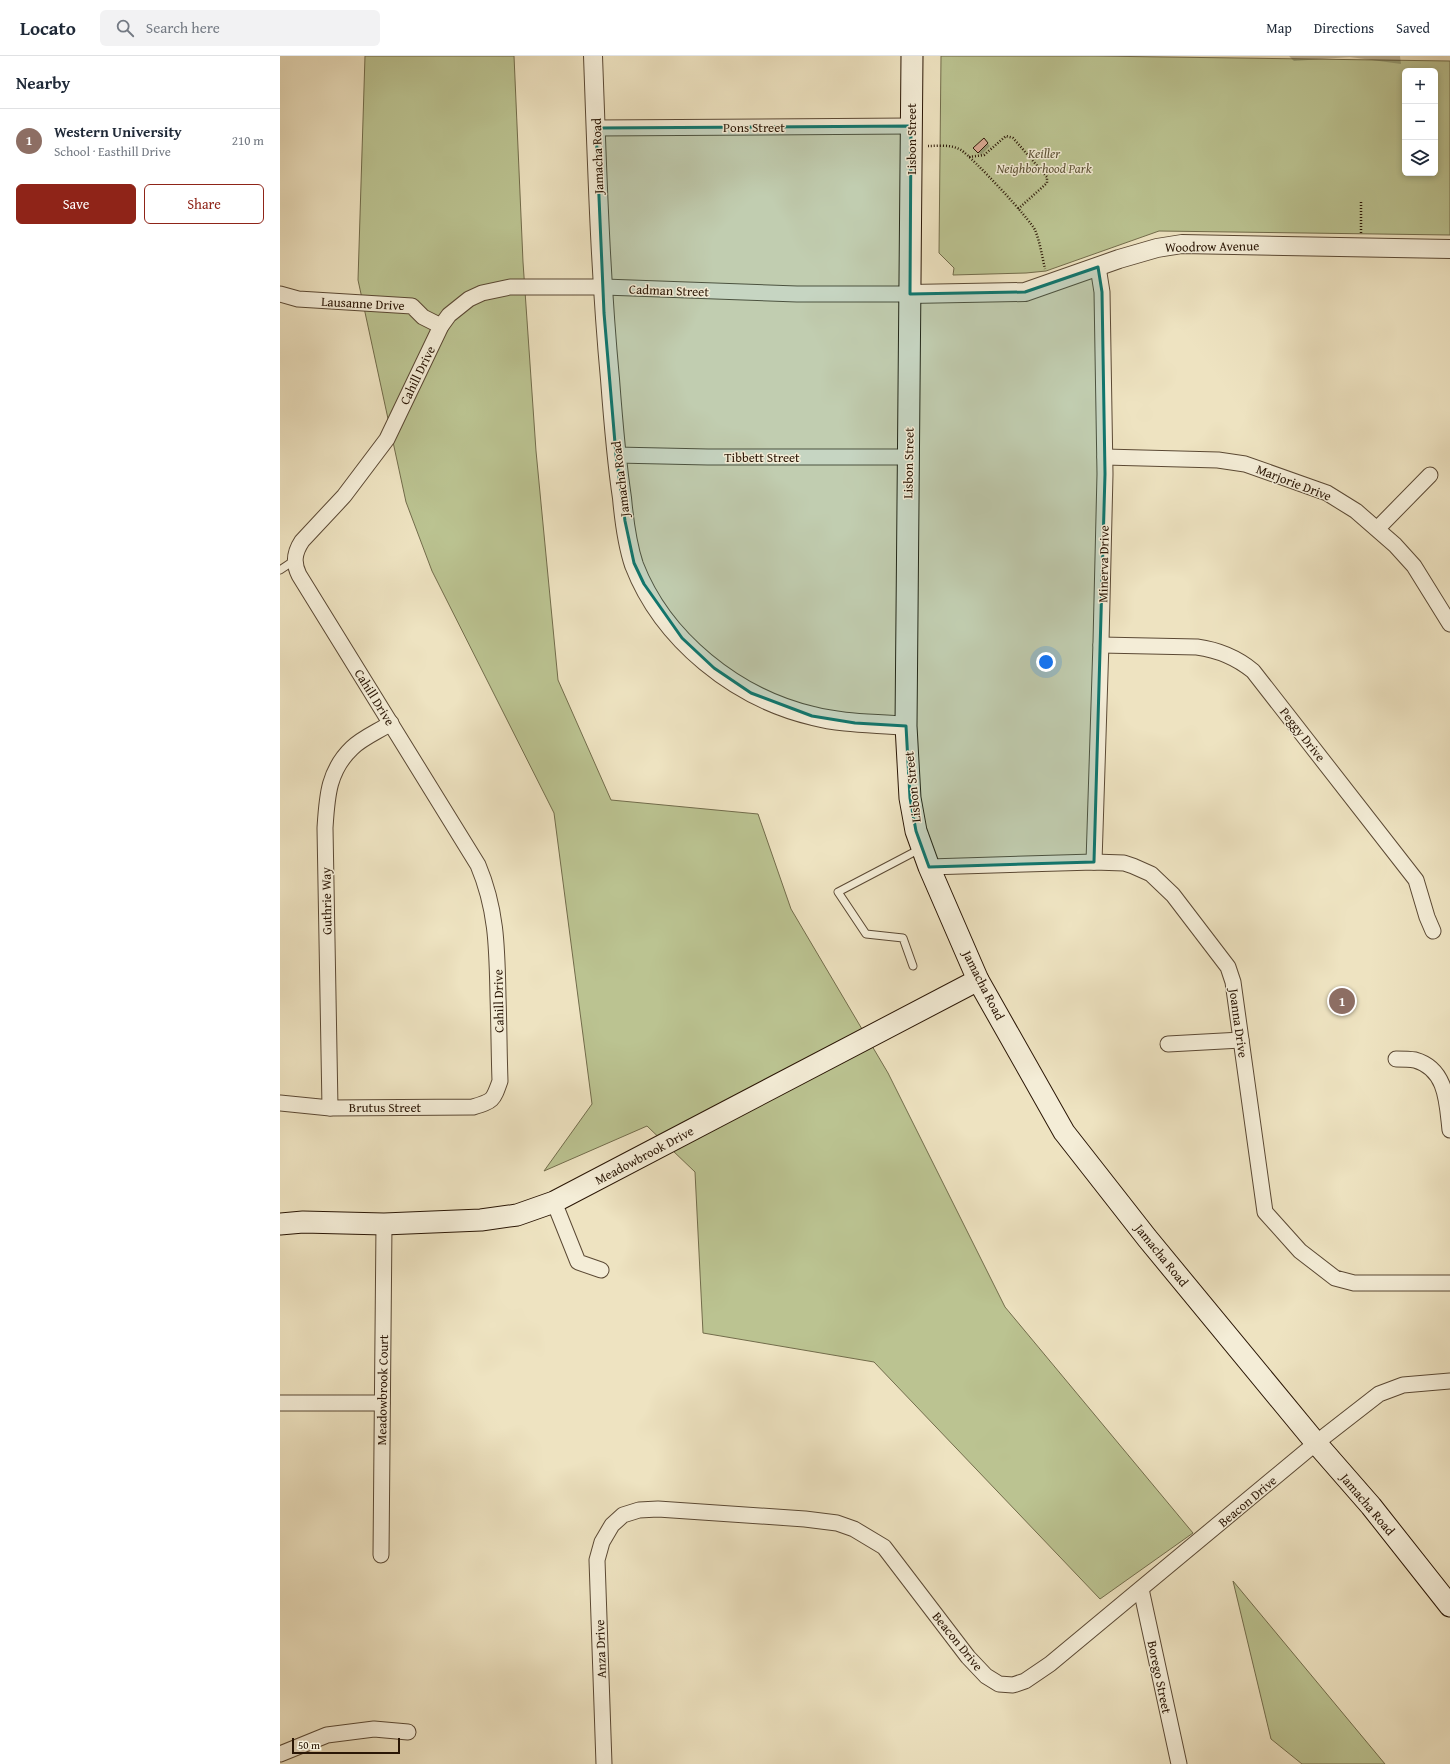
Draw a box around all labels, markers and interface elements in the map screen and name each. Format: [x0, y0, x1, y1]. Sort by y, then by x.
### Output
search box [100, 10, 380, 46]
text: Locato [20, 14, 76, 42]
icon: search [114, 17, 136, 39]
text: Search here [146, 17, 220, 38]
text: Map [1266, 18, 1292, 38]
text: Directions [1314, 18, 1374, 38]
text: Saved [1396, 18, 1430, 38]
map controls [1402, 68, 1438, 176]
button: + [1402, 68, 1438, 104]
text: Nearby [16, 70, 70, 95]
street label: Lisbon Street [902, 103, 921, 175]
button: − [1402, 104, 1438, 140]
street label: Jamacha Road [587, 118, 608, 196]
street label: Pons Street [723, 118, 785, 137]
text: Western University [54, 121, 182, 142]
text: 1 [26, 131, 32, 150]
text: 210 m [232, 131, 264, 150]
button: layers [1402, 140, 1438, 176]
text: School · Easthill Drive [54, 142, 171, 161]
park label: Keiller Neighborhood Park [996, 144, 1092, 178]
button: Save [16, 184, 136, 224]
button: Share [144, 184, 264, 224]
street label: Woodrow Avenue [1165, 236, 1259, 257]
street label: Cadman Street [629, 280, 710, 301]
street label: Lausanne Drive [321, 292, 405, 315]
street label: Cahill Drive [395, 343, 440, 408]
street label: Lisbon Street [898, 427, 919, 499]
street label: Jamacha Road [606, 440, 635, 520]
street label: Tibbett Street [724, 448, 800, 467]
street label: Marjorie Drive [1253, 459, 1334, 506]
street label: Minerva Drive [1093, 525, 1114, 603]
your location [1036, 652, 1056, 672]
street label: Cahill Drive [350, 665, 399, 729]
street label: Peggy Drive [1275, 703, 1330, 766]
street label: Lisbon Street [899, 750, 926, 824]
street label: Guthrie Way [316, 866, 337, 935]
street label: Jamacha Road [957, 945, 1009, 1023]
street label: Cahill Drive [488, 969, 509, 1033]
street label: Joanna Drive [1224, 985, 1253, 1059]
pin: 1 [1329, 986, 1355, 1016]
street label: Brutus Street [349, 1098, 422, 1117]
street label: Meadowbrook Drive [592, 1121, 697, 1189]
street label: Jamacha Road [1129, 1218, 1193, 1291]
street label: Meadowbrook Court [372, 1334, 393, 1446]
street label: Jamacha Road [1335, 1468, 1399, 1540]
street label: Beacon Drive [1214, 1471, 1281, 1532]
street label: Beacon Drive [928, 1608, 987, 1675]
street label: Anza Drive [590, 1619, 611, 1679]
street label: Borego Street [1143, 1639, 1177, 1716]
scale bar [292, 1736, 400, 1755]
text: 50 m [298, 1737, 320, 1753]

